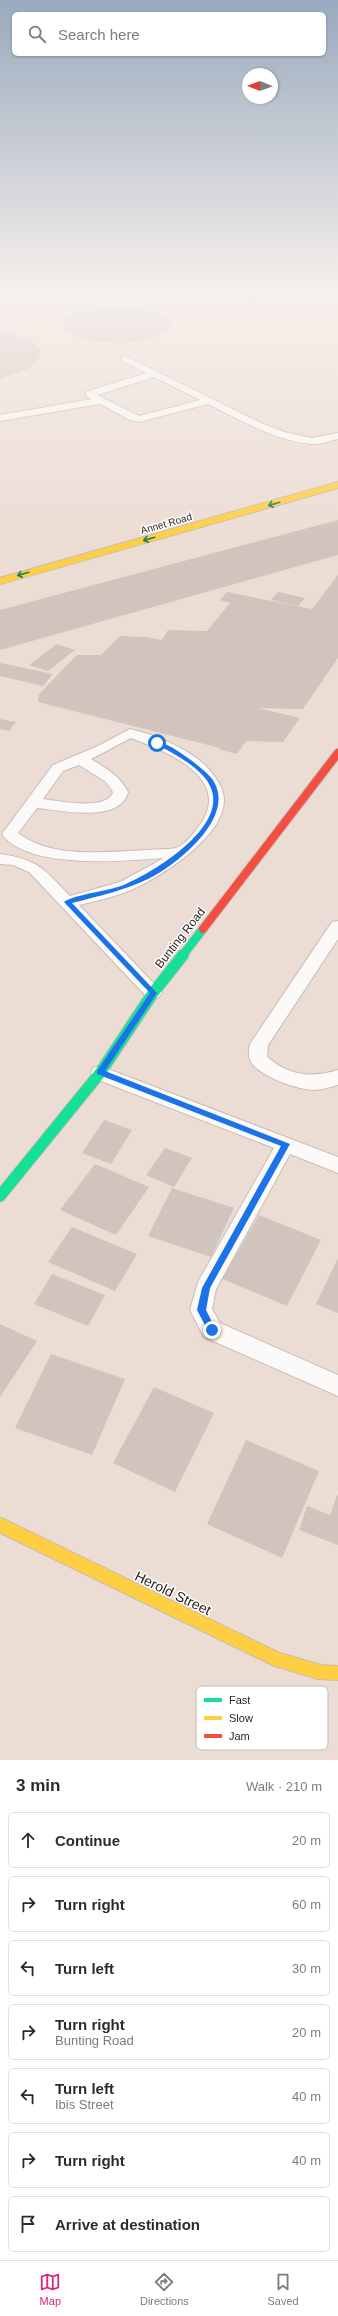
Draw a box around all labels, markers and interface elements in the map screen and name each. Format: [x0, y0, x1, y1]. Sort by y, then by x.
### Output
search box [12, 12, 326, 56]
icon: search [26, 23, 48, 45]
text: Search here [58, 26, 140, 43]
north arrow [242, 68, 278, 104]
one-way arrow [267, 501, 280, 508]
street label: Annet Road [139, 511, 193, 536]
one-way arrow [142, 536, 155, 543]
one-way arrow [17, 571, 30, 578]
route start [148, 734, 166, 752]
street label: Bunting Road [152, 905, 208, 971]
route end [203, 1321, 221, 1339]
street label: Herold Street [132, 1568, 214, 1618]
legend [196, 1686, 328, 1750]
text: Fast [229, 1694, 250, 1706]
text: Slow [229, 1712, 253, 1724]
text: Jam [229, 1730, 250, 1742]
text: 3 min [16, 1776, 60, 1795]
text: Walk · 210 m [246, 1779, 322, 1794]
icon: ahead [17, 1829, 39, 1851]
text: Continue [55, 1832, 120, 1849]
text: 20 m [292, 1833, 321, 1848]
icon: right [17, 1893, 39, 1915]
text: Turn right [55, 1896, 125, 1913]
text: 60 m [292, 1897, 321, 1912]
icon: left [17, 1957, 39, 1979]
text: Turn left [55, 1960, 114, 1977]
text: 30 m [292, 1961, 321, 1976]
text: Turn right [55, 2016, 125, 2033]
icon: right [17, 2021, 39, 2043]
text: 20 m [292, 2025, 321, 2040]
text: Bunting Road [55, 2033, 134, 2048]
text: Turn left [55, 2080, 114, 2097]
icon: left [17, 2085, 39, 2107]
text: 40 m [292, 2089, 321, 2104]
text: Ibis Street [55, 2097, 114, 2112]
icon: right [17, 2149, 39, 2171]
text: Turn right [55, 2152, 125, 2169]
text: 40 m [292, 2153, 321, 2168]
icon: arrive [17, 2213, 39, 2235]
text: Arrive at destination [55, 2216, 200, 2233]
tab: Map [39, 2271, 61, 2307]
tab: Directions [140, 2271, 189, 2307]
tab: Saved [267, 2271, 299, 2307]

